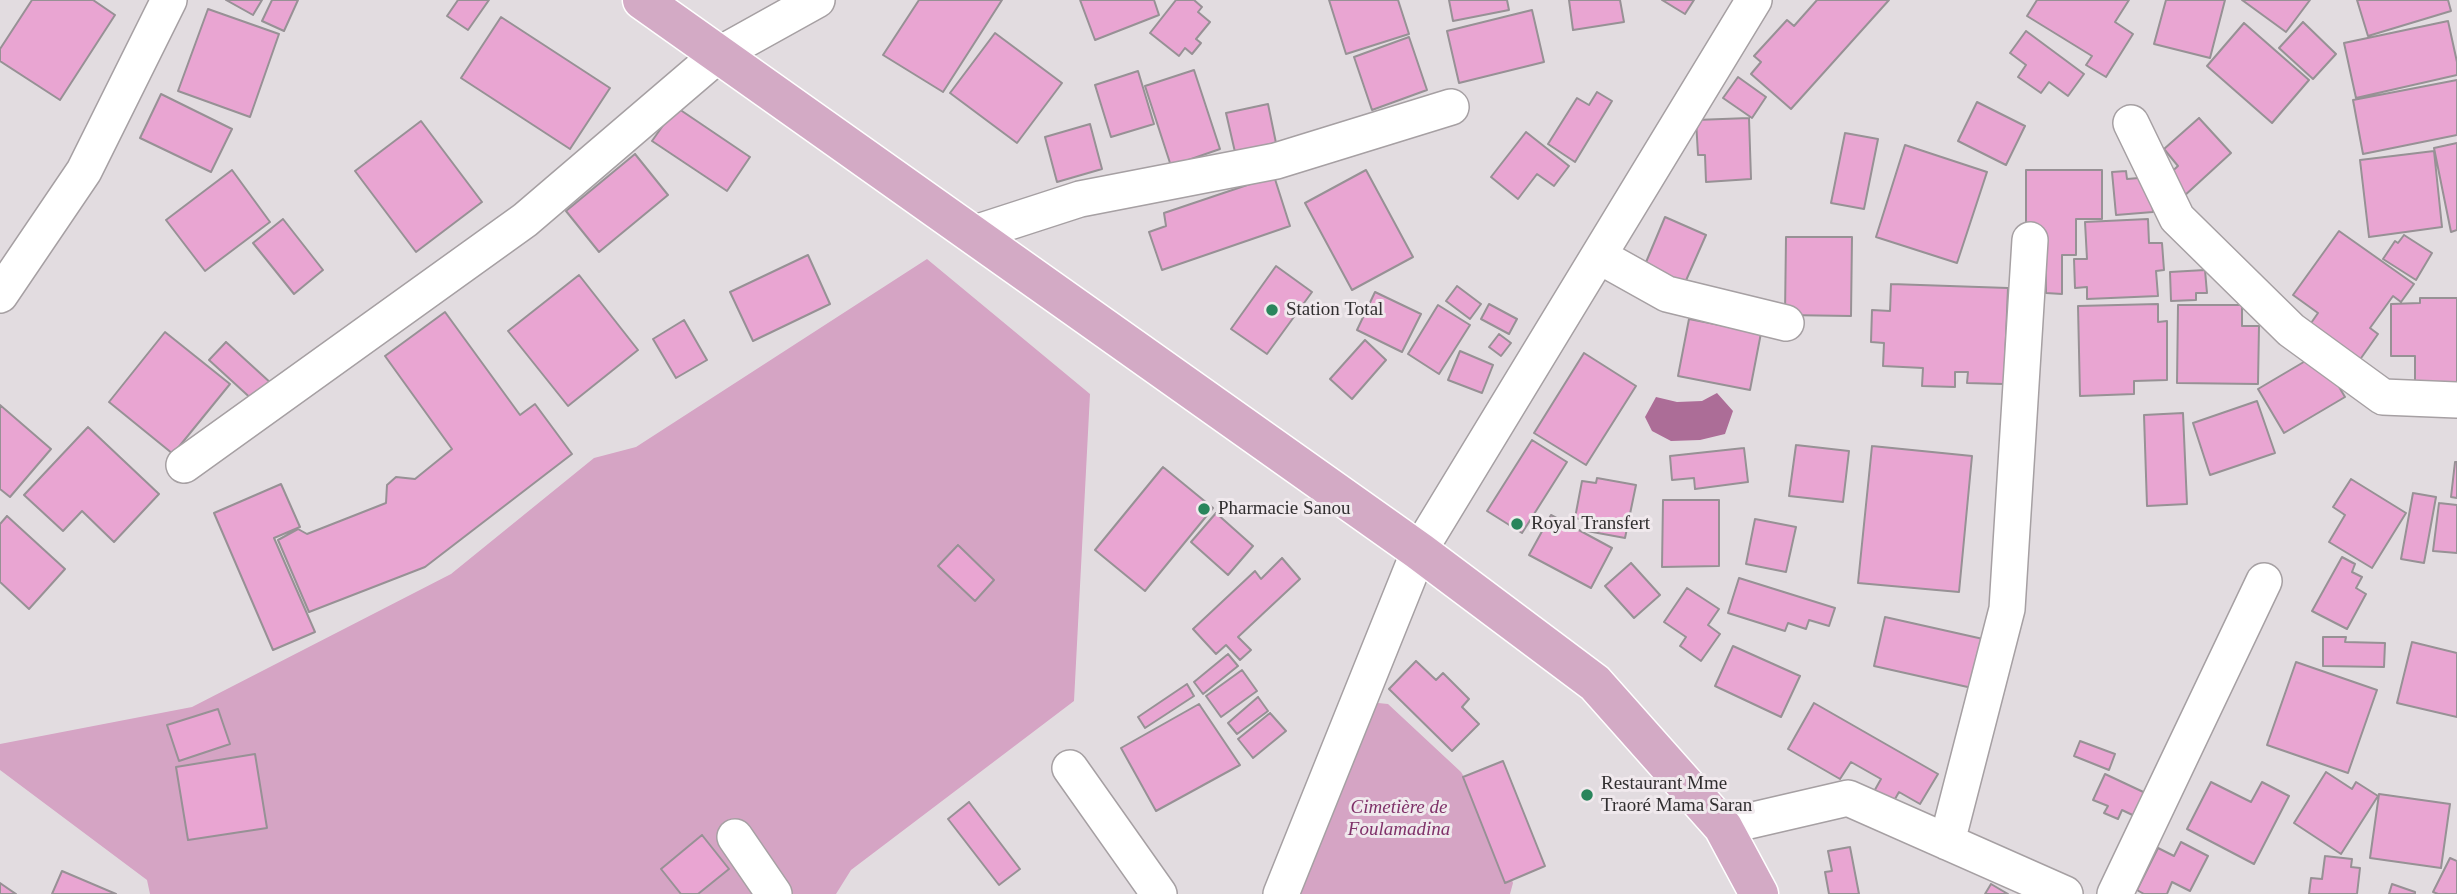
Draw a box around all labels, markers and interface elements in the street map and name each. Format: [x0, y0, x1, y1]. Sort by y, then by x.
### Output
place label: Station Total [1286, 299, 1383, 321]
marker: Station Total [1264, 302, 1280, 318]
place label: Pharmacie Sanou [1218, 498, 1350, 520]
marker: Pharmacie Sanou [1196, 501, 1212, 517]
place label: Royal Transfert [1531, 513, 1650, 535]
marker: Royal Transfert [1509, 516, 1525, 532]
place label: Restaurant Mme Traoré Mama Saran [1601, 773, 1752, 817]
marker: Restaurant Mme Traoré Mama Saran [1579, 787, 1595, 803]
park label: Cimetière de Foulamadina [1348, 797, 1450, 841]

